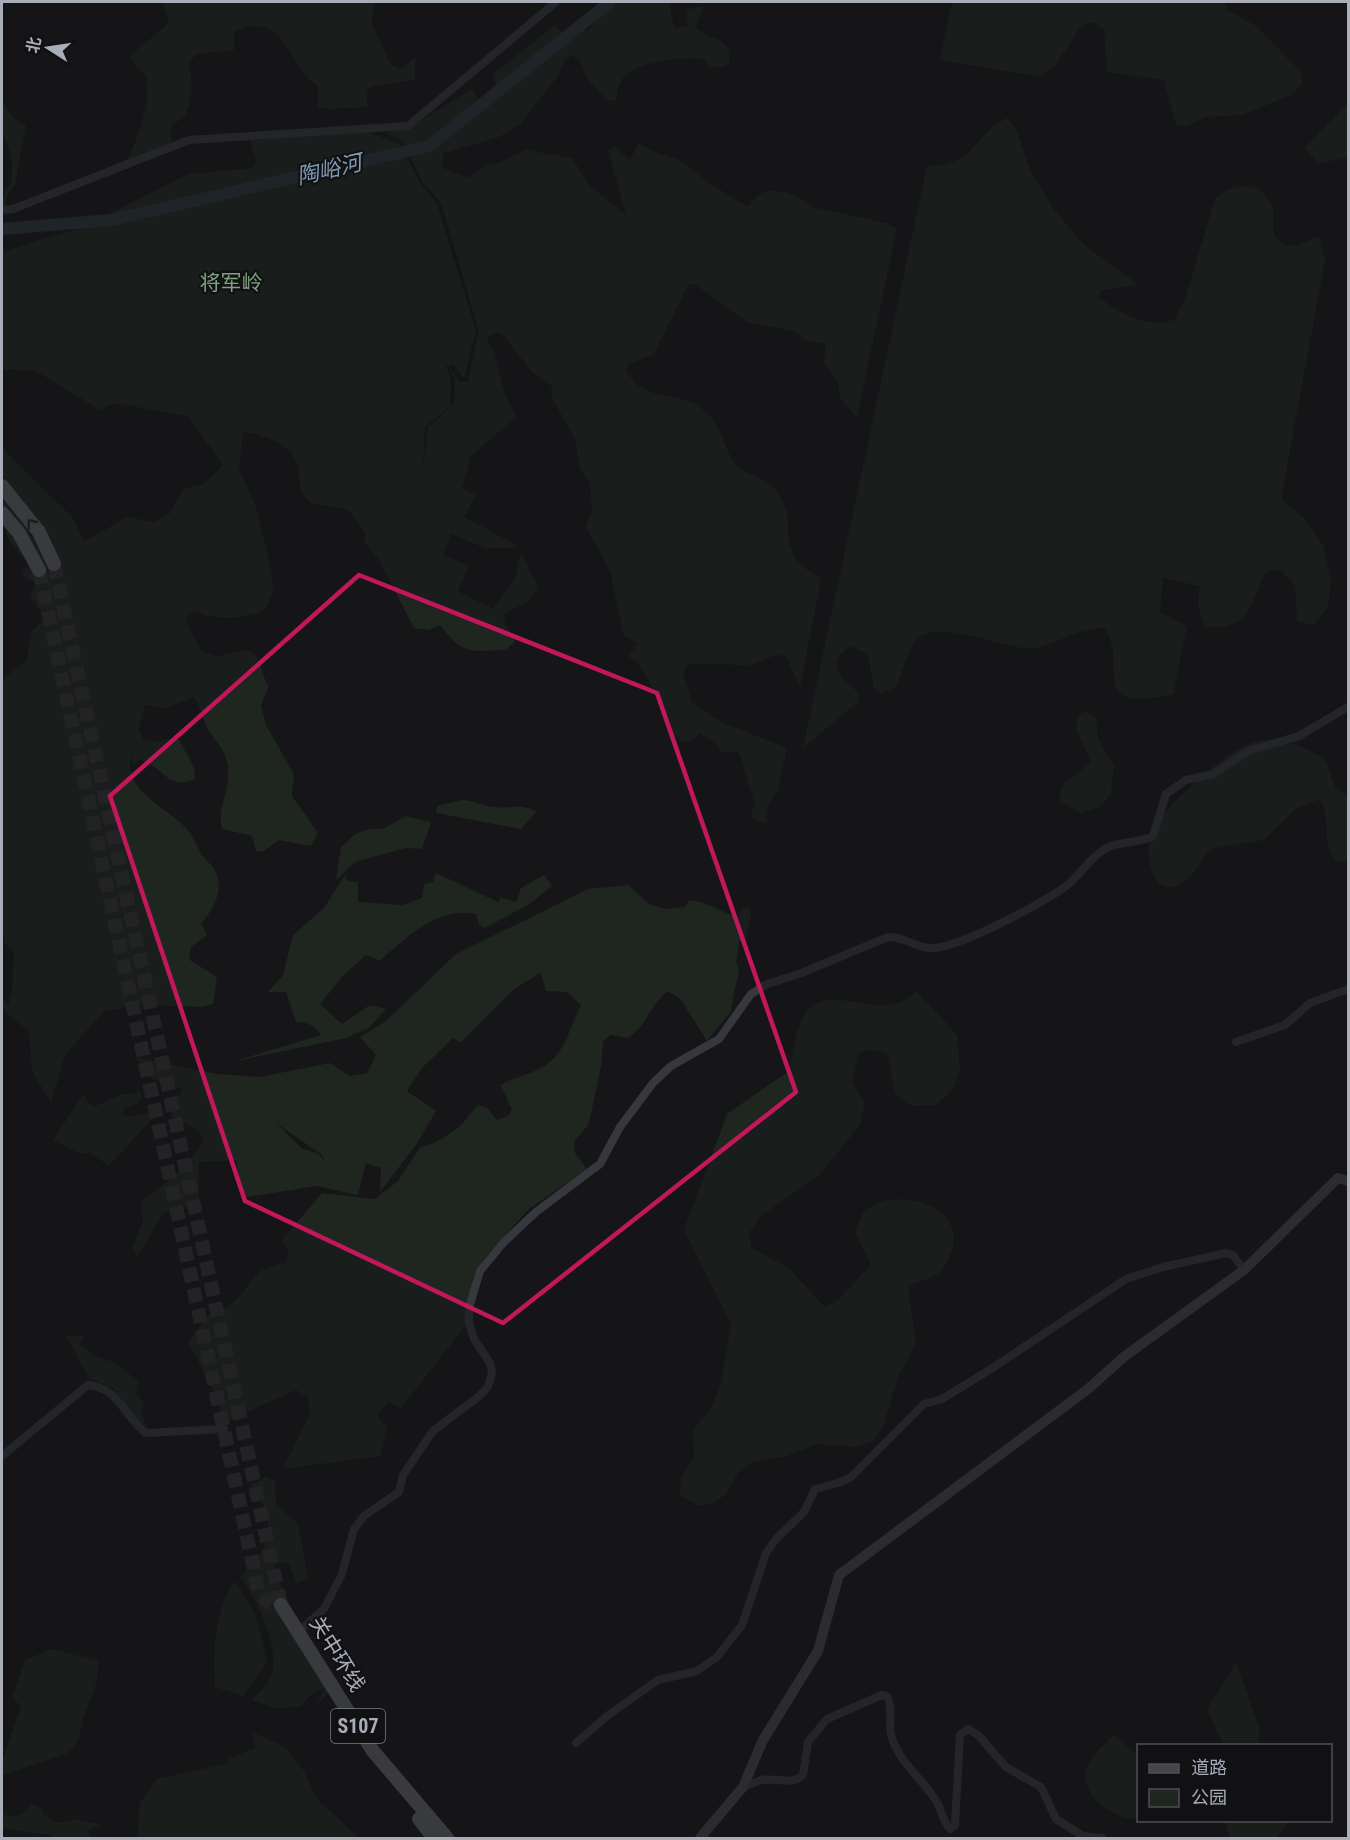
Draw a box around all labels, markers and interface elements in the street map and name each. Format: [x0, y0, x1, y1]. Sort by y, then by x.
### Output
north arrow [18, 18, 78, 78]
text: 北 [23, 35, 45, 55]
water label: 陶峪河 [294, 149, 368, 189]
park label: 将军岭 [200, 271, 263, 295]
one-way arrow [28, 518, 39, 529]
street label: 关中环线 [305, 1612, 369, 1696]
road number: S107 [331, 1709, 385, 1743]
legend [1137, 1744, 1332, 1822]
text: 道路 [1191, 1757, 1227, 1778]
text: 公园 [1191, 1787, 1227, 1808]

